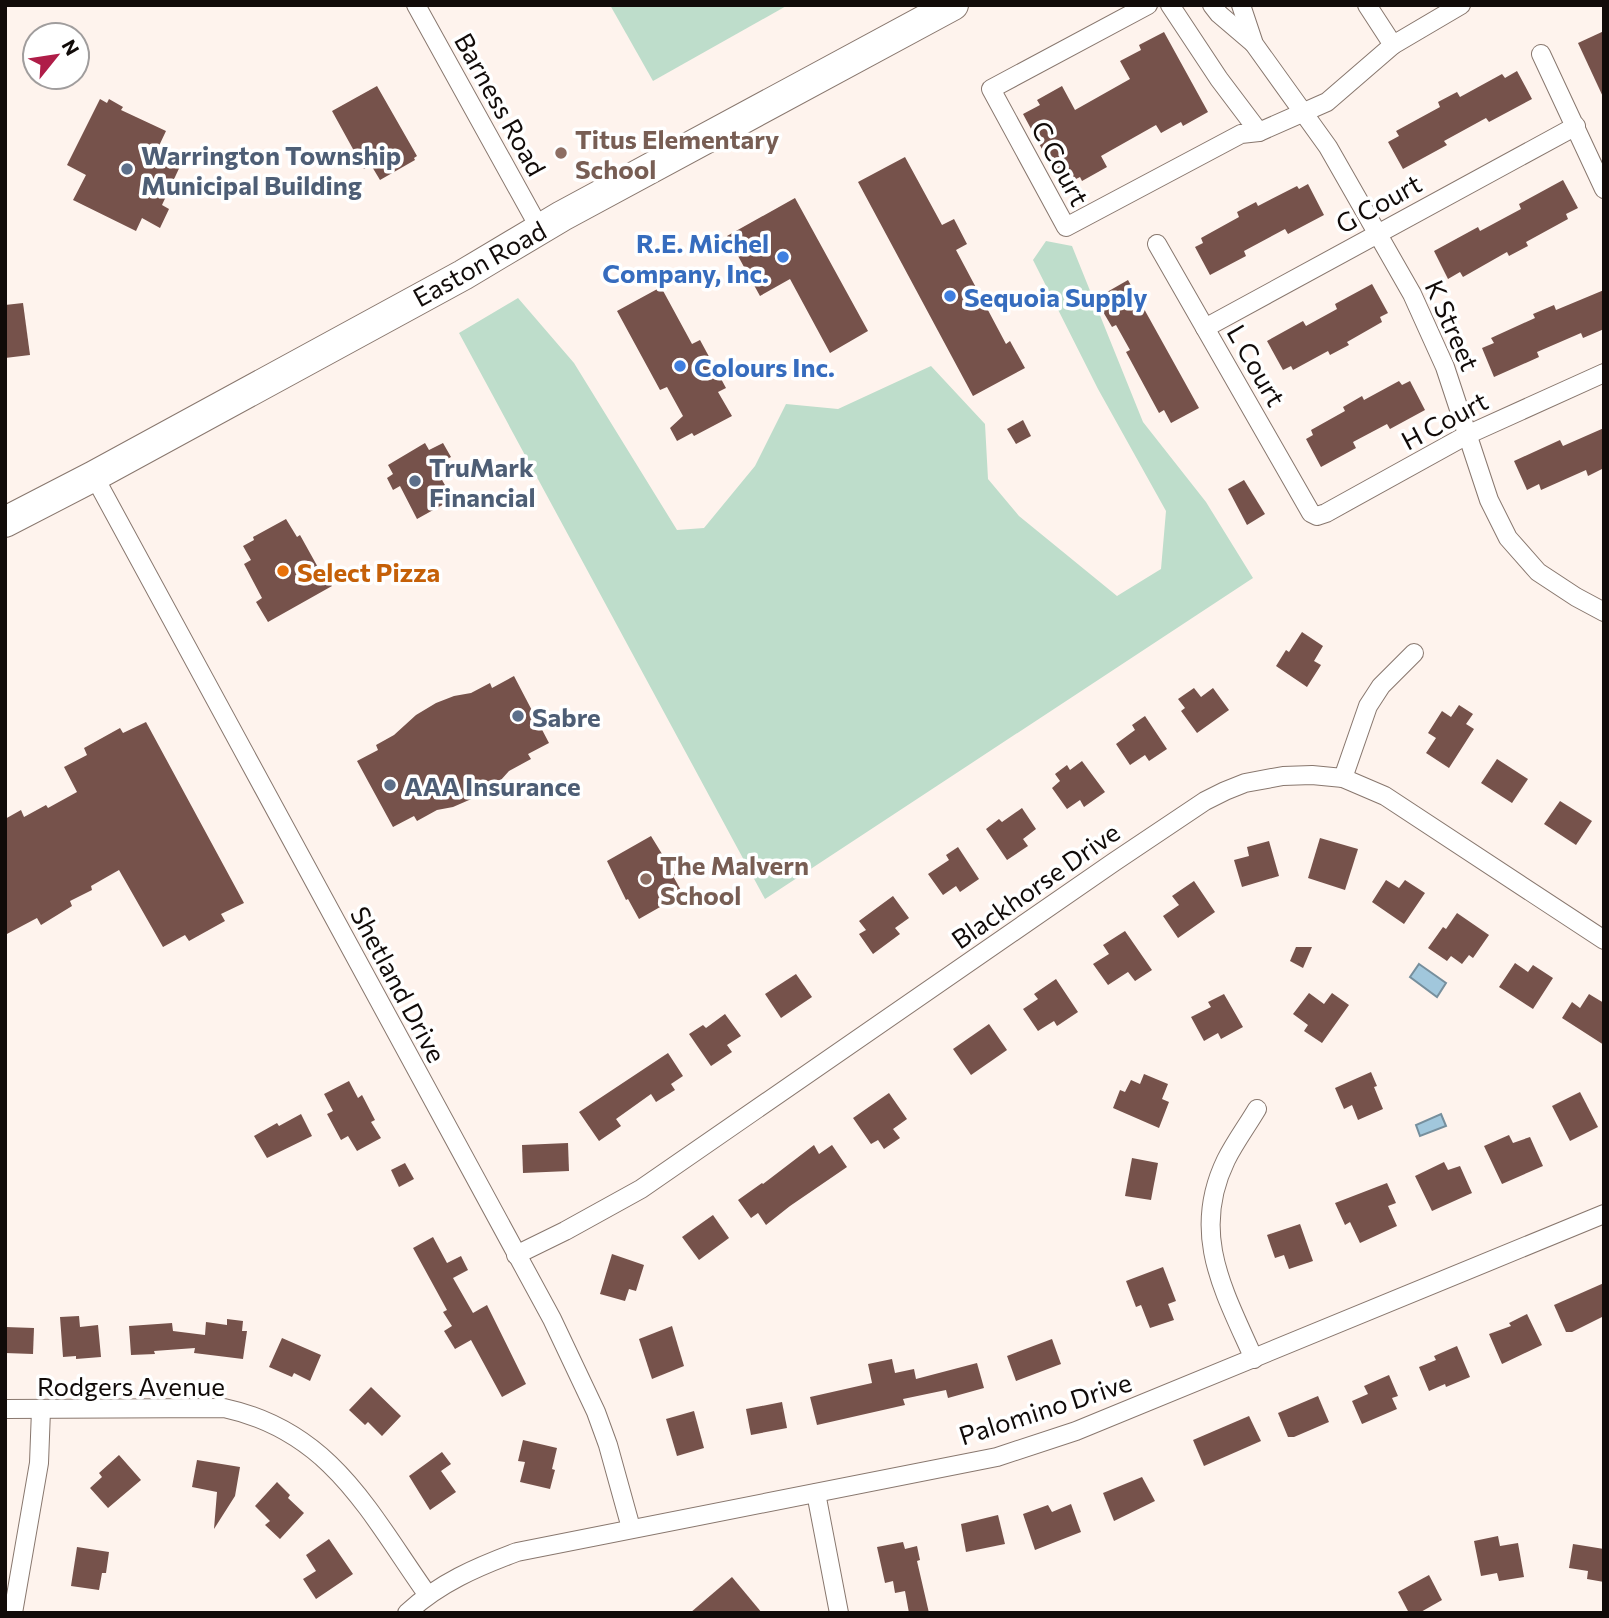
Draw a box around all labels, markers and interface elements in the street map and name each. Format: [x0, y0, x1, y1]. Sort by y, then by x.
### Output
north arrow [21, 21, 91, 91]
street label: Barness Road [449, 27, 553, 181]
text: N [58, 35, 85, 59]
street label: C Court [1026, 115, 1096, 211]
place label: Titus Elementary School [575, 123, 779, 184]
place label: Warrington Township Municipal Building [141, 139, 401, 200]
marker: Titus Elementary School [553, 145, 569, 161]
marker: Warrington Township Municipal Building [119, 161, 135, 177]
street label: G Court [1330, 167, 1426, 239]
street label: Easton Road [407, 214, 551, 312]
place label: R.E. Michel Company, Inc. [602, 227, 769, 288]
marker: R.E. Michel Company, Inc. [775, 249, 791, 265]
street label: K Street [1419, 275, 1487, 375]
place label: Sequoia Supply [964, 281, 1147, 312]
marker: Sequoia Supply [942, 288, 958, 304]
street label: L Court [1221, 319, 1293, 411]
place label: Colours Inc. [694, 351, 835, 382]
marker: Colours Inc. [672, 358, 688, 374]
street label: H Court [1395, 384, 1493, 456]
place label: TruMark Financial [429, 451, 536, 512]
marker: TruMark Financial [407, 473, 423, 489]
place label: Select Pizza [297, 556, 440, 587]
marker: Select Pizza [275, 563, 291, 579]
place label: Sabre [532, 701, 601, 732]
marker: Sabre [510, 708, 526, 724]
place label: AAA Insurance [404, 770, 581, 801]
marker: AAA Insurance [382, 777, 398, 793]
street label: Blackhorse Drive [945, 816, 1125, 954]
place label: The Malvern School [660, 849, 809, 910]
marker: The Malvern School [638, 871, 654, 887]
street label: Shetland Drive [345, 901, 453, 1067]
street label: Palomino Drive [955, 1366, 1135, 1450]
street label: Rodgers Avenue [37, 1370, 225, 1401]

